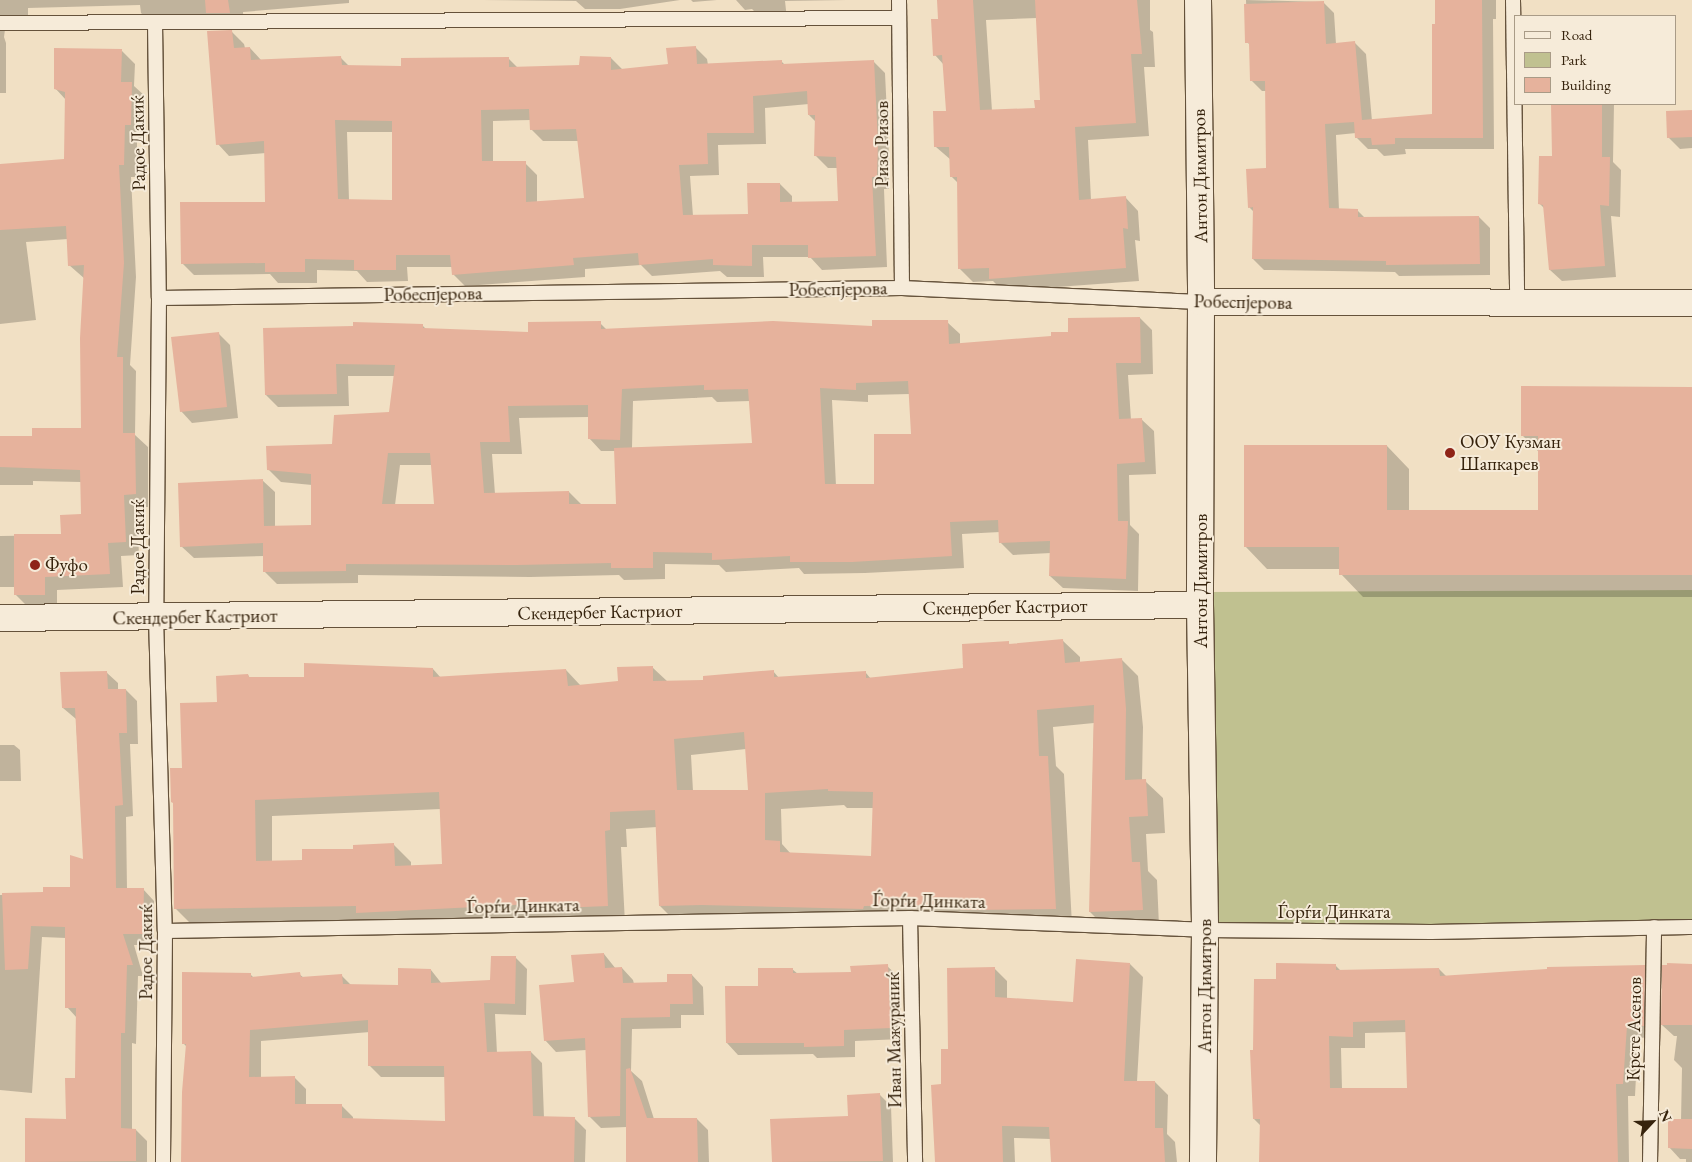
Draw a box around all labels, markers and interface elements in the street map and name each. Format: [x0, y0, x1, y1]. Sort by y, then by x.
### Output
legend [1514, 15, 1677, 105]
text: Road [1561, 25, 1592, 44]
text: Park [1561, 50, 1587, 69]
text: Building [1561, 75, 1611, 94]
street label: Радое Дакиќ [126, 95, 150, 191]
street label: Ризо Ризов [871, 101, 893, 187]
street label: Антон Димитров [1187, 109, 1213, 243]
street label: Робеспјерова [788, 277, 888, 301]
street label: Робеспјерова [383, 282, 483, 306]
street label: Робеспјерова [1193, 290, 1293, 314]
place label: ООУ Кузман Шапкарев [1460, 431, 1561, 475]
marker: ООУ Кузман Шапкарев [1444, 447, 1456, 459]
street label: Радое Дакиќ [127, 499, 149, 595]
street label: Антон Димитров [1190, 514, 1212, 648]
place label: Фуфо [45, 554, 88, 576]
marker: Фуфо [29, 559, 41, 571]
street label: Скендербег Кастриот [922, 594, 1088, 620]
street label: Скендербег Кастриот [517, 599, 683, 625]
street label: Скендербег Кастриот [112, 604, 278, 630]
street label: Ѓорѓи Динката [872, 889, 986, 913]
street label: Ѓорѓи Динката [466, 894, 580, 918]
street label: Ѓорѓи Динката [1277, 901, 1391, 923]
street label: Радое Дакиќ [135, 904, 157, 1000]
street label: Антон Димитров [1194, 919, 1216, 1053]
street label: Иван Мажураниќ [881, 972, 907, 1108]
street label: Крсте Асенов [1622, 977, 1646, 1081]
north arrow [1627, 1097, 1677, 1147]
text: N [1655, 1107, 1676, 1125]

